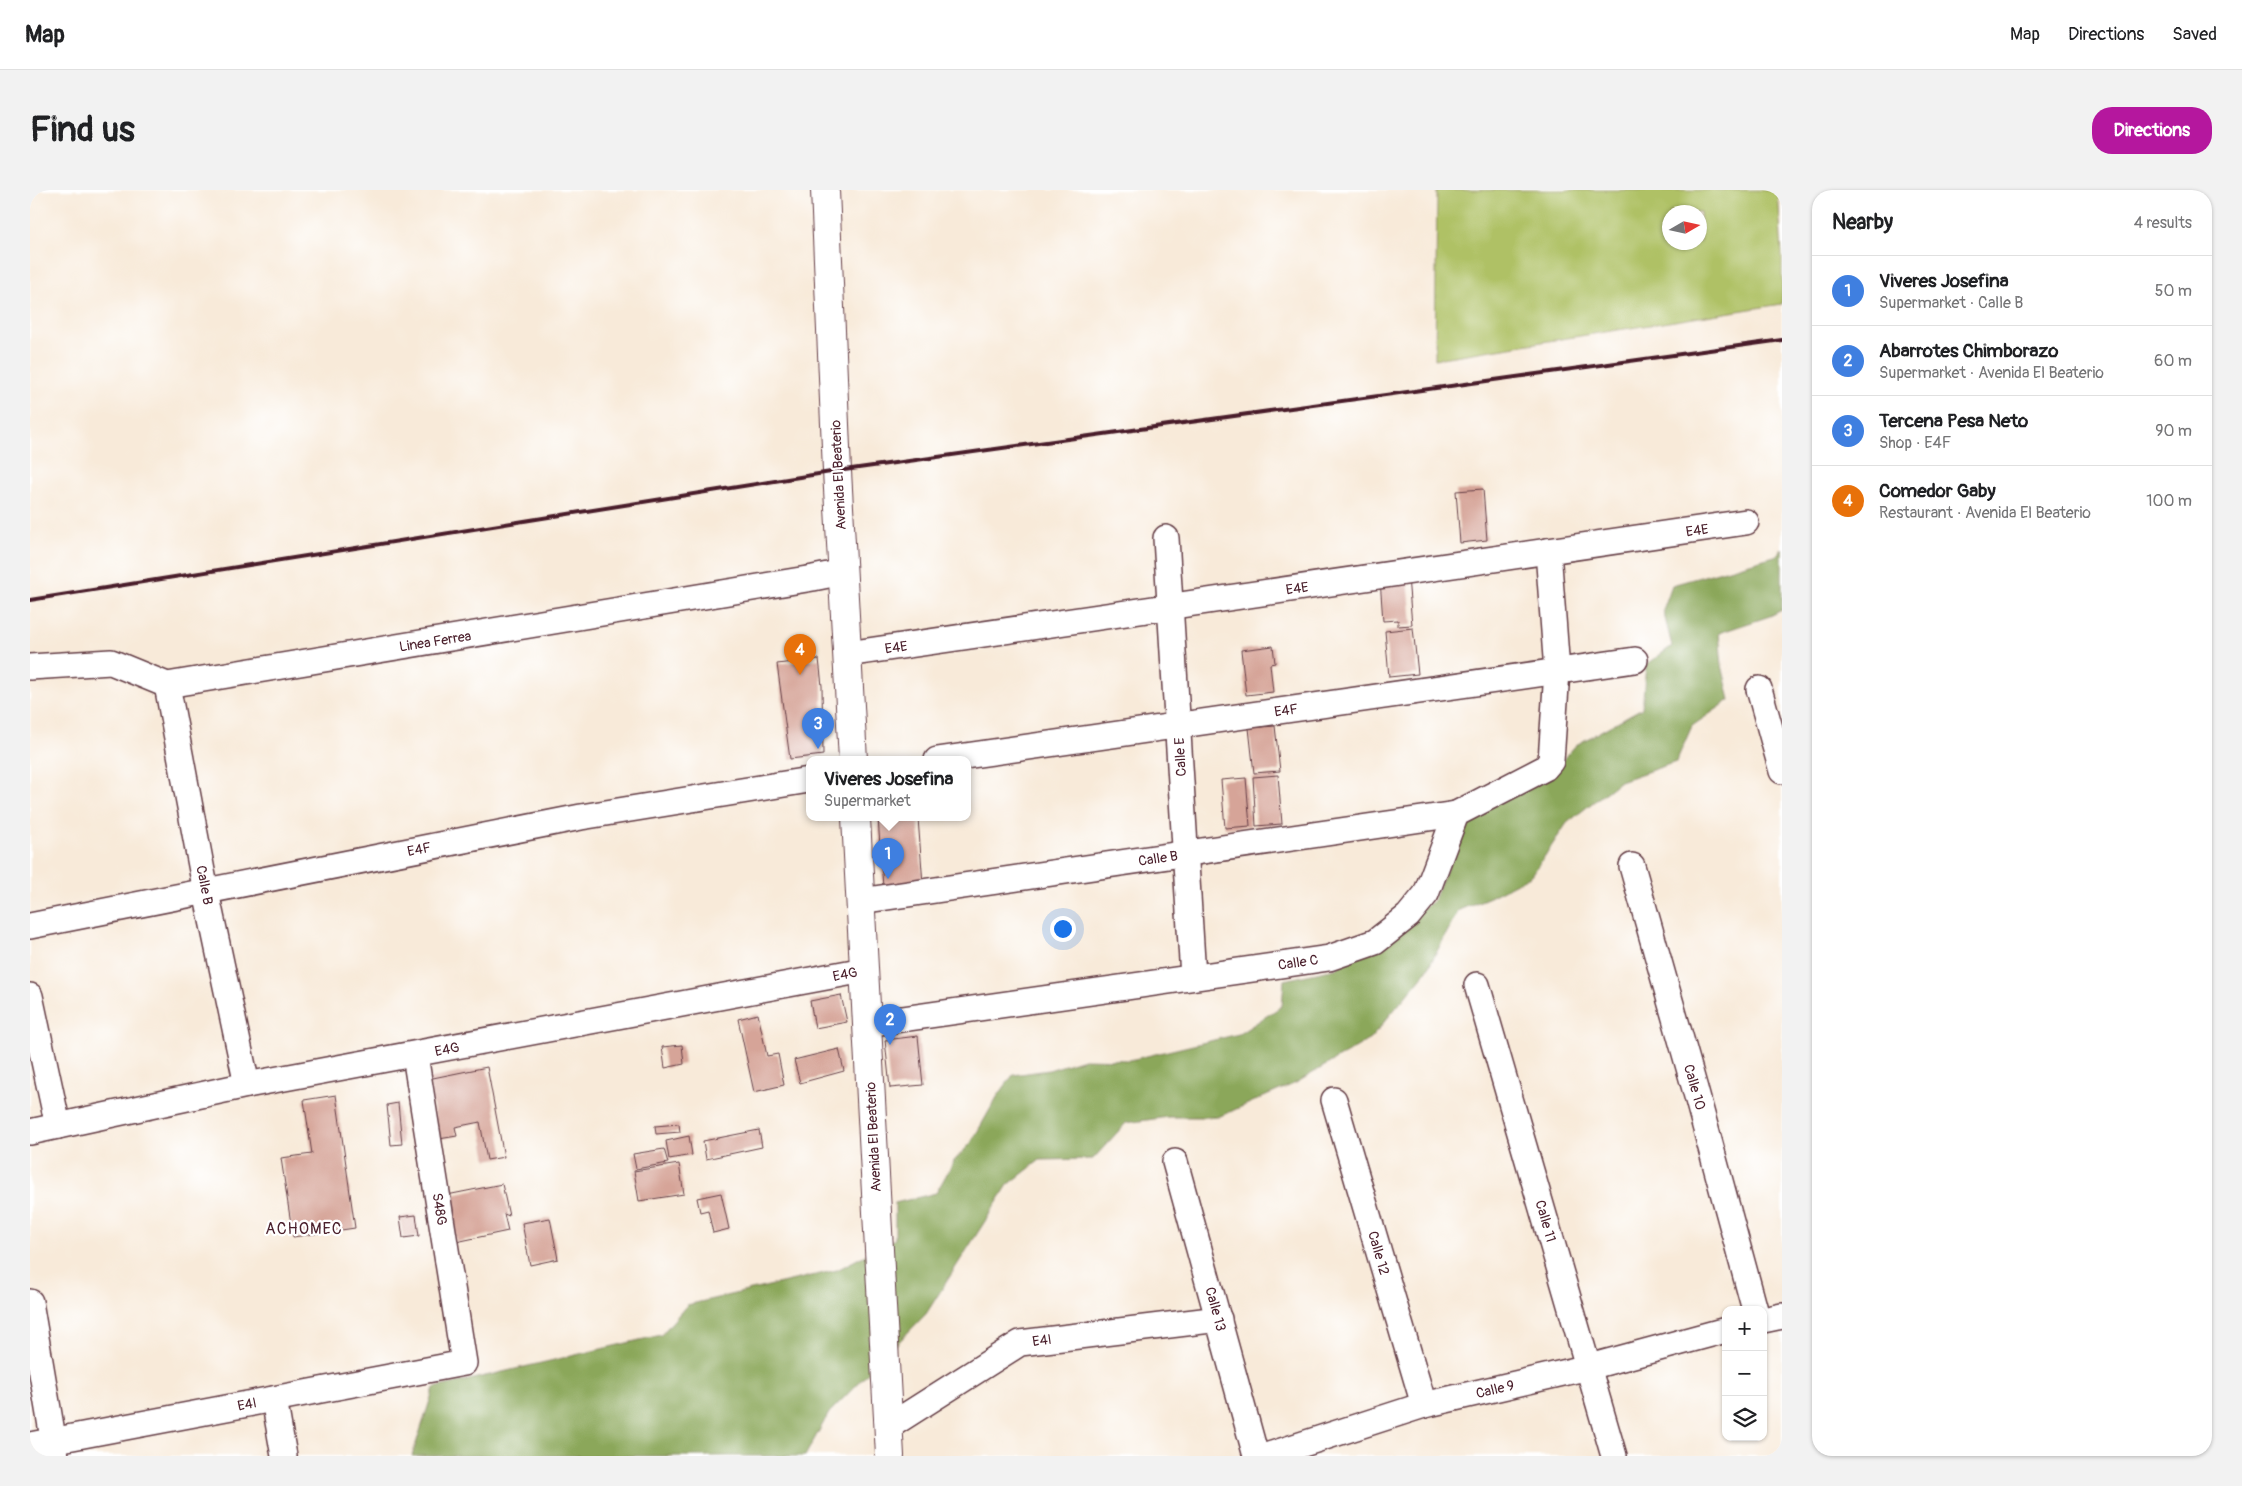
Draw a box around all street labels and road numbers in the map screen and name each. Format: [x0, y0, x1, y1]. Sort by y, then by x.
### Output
street label: Avenida El Beaterio [827, 419, 850, 530]
street label: E4E [1685, 520, 1709, 540]
street label: E4E [1285, 578, 1309, 598]
street label: Linea Ferrea [398, 627, 472, 656]
street label: E4E [884, 637, 908, 657]
street label: E4F [1273, 700, 1299, 721]
street label: Calle E [1171, 737, 1190, 777]
street label: E4F [406, 839, 432, 860]
street label: Calle B [1137, 847, 1179, 870]
street label: Calle B [192, 864, 217, 906]
street label: Calle C [1277, 951, 1320, 974]
street label: E4G [831, 964, 859, 985]
street label: E4G [433, 1039, 461, 1060]
street label: Calle 10 [1680, 1062, 1709, 1112]
street label: Avenida El Beaterio [862, 1081, 885, 1192]
street label: S48G [429, 1192, 450, 1227]
street label: Calle 11 [1531, 1198, 1560, 1244]
street label: Calle 12 [1364, 1229, 1393, 1277]
street label: Calle 13 [1201, 1285, 1230, 1333]
street label: E4I [1031, 1331, 1053, 1350]
street label: Calle 9 [1474, 1377, 1516, 1402]
street label: E4I [236, 1394, 258, 1415]

